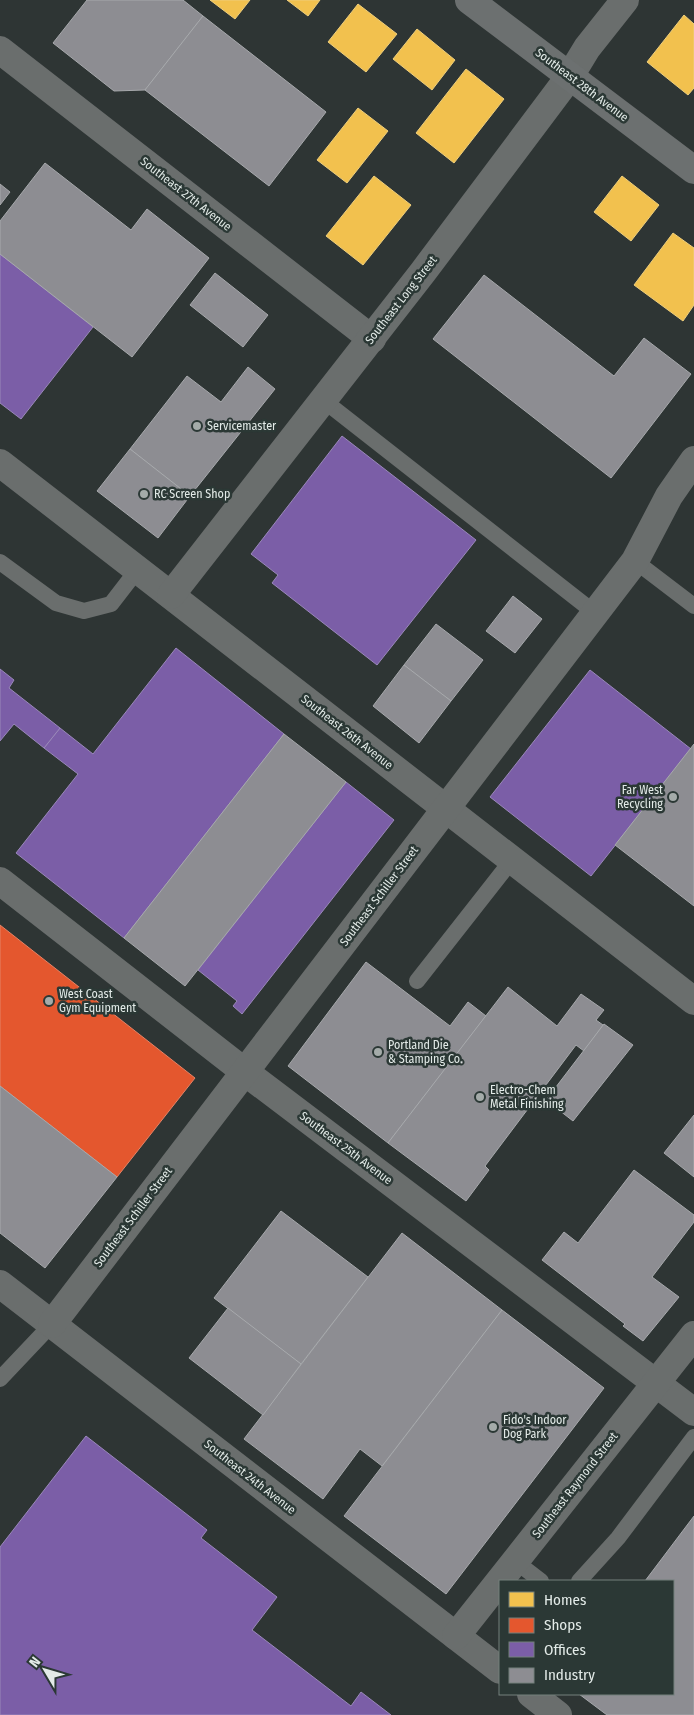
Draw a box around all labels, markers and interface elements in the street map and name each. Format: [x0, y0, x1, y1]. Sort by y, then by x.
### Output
street label: Southeast 28th Avenue [533, 45, 631, 125]
street label: Southeast 27th Avenue [138, 154, 234, 234]
street label: Southeast Long Street [362, 253, 440, 347]
place label: Servicemaster [207, 419, 277, 433]
marker: Servicemaster [191, 420, 203, 432]
place label: RC Screen Shop [154, 487, 230, 501]
marker: RC Screen Shop [138, 488, 150, 500]
street label: Southeast 26th Avenue [298, 692, 396, 772]
place label: Far West Recycling [617, 783, 663, 811]
marker: Far West Recycling [667, 791, 679, 803]
street label: Southeast Schiller Street [337, 843, 421, 949]
place label: West Coast Gym Equipment [59, 987, 136, 1015]
marker: West Coast Gym Equipment [43, 995, 55, 1007]
place label: Portland Die & Stamping Co. [388, 1038, 463, 1066]
marker: Portland Die & Stamping Co. [372, 1046, 384, 1058]
place label: Electro-Chem Metal Finishing [490, 1083, 564, 1111]
marker: Electro-Chem Metal Finishing [474, 1091, 486, 1103]
street label: Southeast 25th Avenue [297, 1109, 395, 1187]
street label: Southeast Schiller Street [91, 1164, 175, 1270]
place label: Fido's Indoor Dog Park [503, 1413, 567, 1441]
marker: Fido's Indoor Dog Park [487, 1421, 499, 1433]
street label: Southeast Raymond Street [529, 1429, 621, 1541]
street label: Southeast 24th Avenue [201, 1437, 299, 1517]
legend [499, 1580, 674, 1695]
text: Homes [544, 1591, 586, 1609]
text: Shops [544, 1616, 582, 1634]
text: Offices [544, 1641, 586, 1659]
north arrow [20, 1645, 70, 1695]
text: N [26, 1654, 44, 1671]
text: Industry [544, 1666, 595, 1684]

